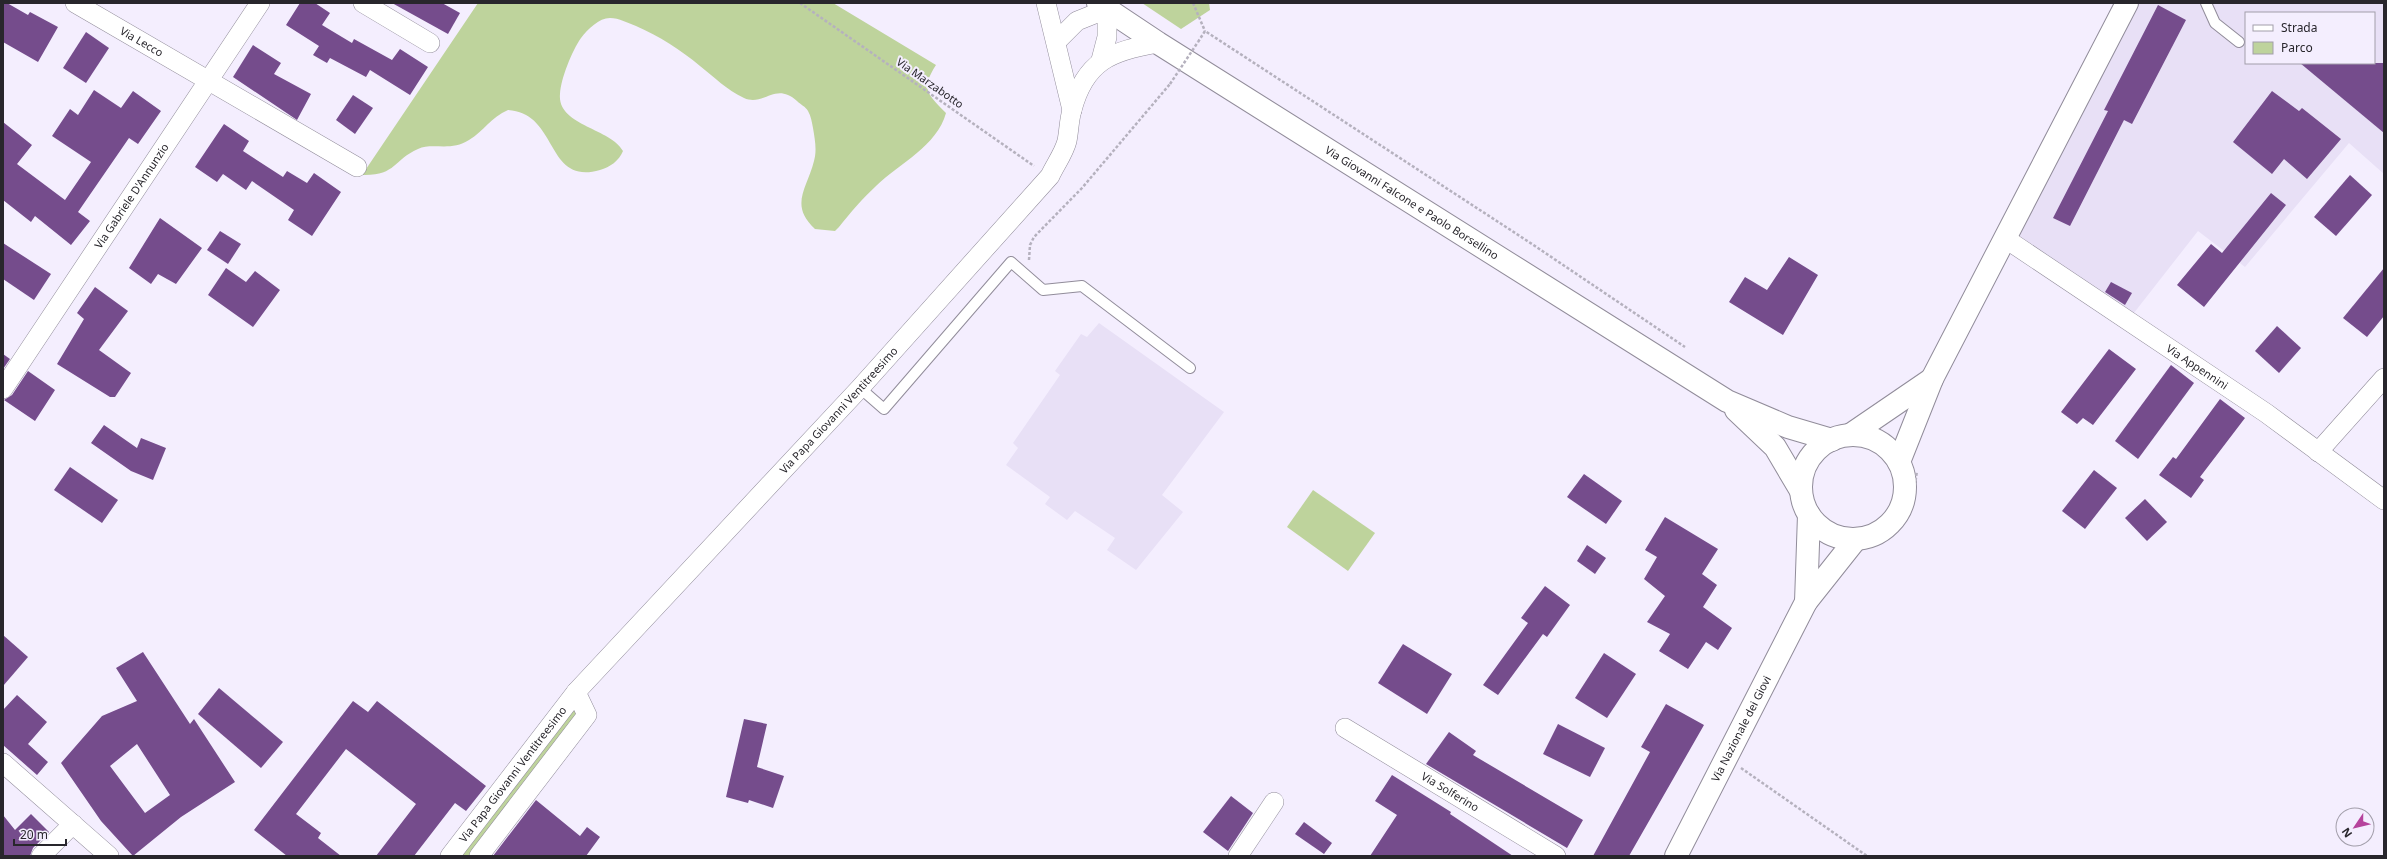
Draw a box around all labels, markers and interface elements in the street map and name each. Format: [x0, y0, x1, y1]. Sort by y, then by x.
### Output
legend [2245, 12, 2375, 64]
text: Strada [2281, 19, 2317, 36]
street label: Via Lecco [117, 23, 166, 60]
text: Parco [2281, 39, 2313, 56]
street label: Via Marzabotto [894, 54, 967, 111]
street label: Via Gabriele D'Annunzio [91, 140, 172, 251]
street label: Via Giovanni Falcone e Paolo Borsellino [1322, 142, 1502, 263]
street label: Via Appennini [2164, 340, 2231, 393]
street label: Via Papa Giovanni Ventitreesimo [776, 343, 901, 477]
street label: Via Nazionale dei Giovi [1707, 673, 1774, 784]
street label: Via Papa Giovanni Ventitreesimo [455, 703, 570, 845]
street label: Via Solferino [1419, 768, 1482, 815]
north arrow [2335, 807, 2375, 847]
scale bar [14, 821, 66, 847]
text: N [2338, 825, 2355, 841]
text: 20 m [20, 826, 48, 843]

